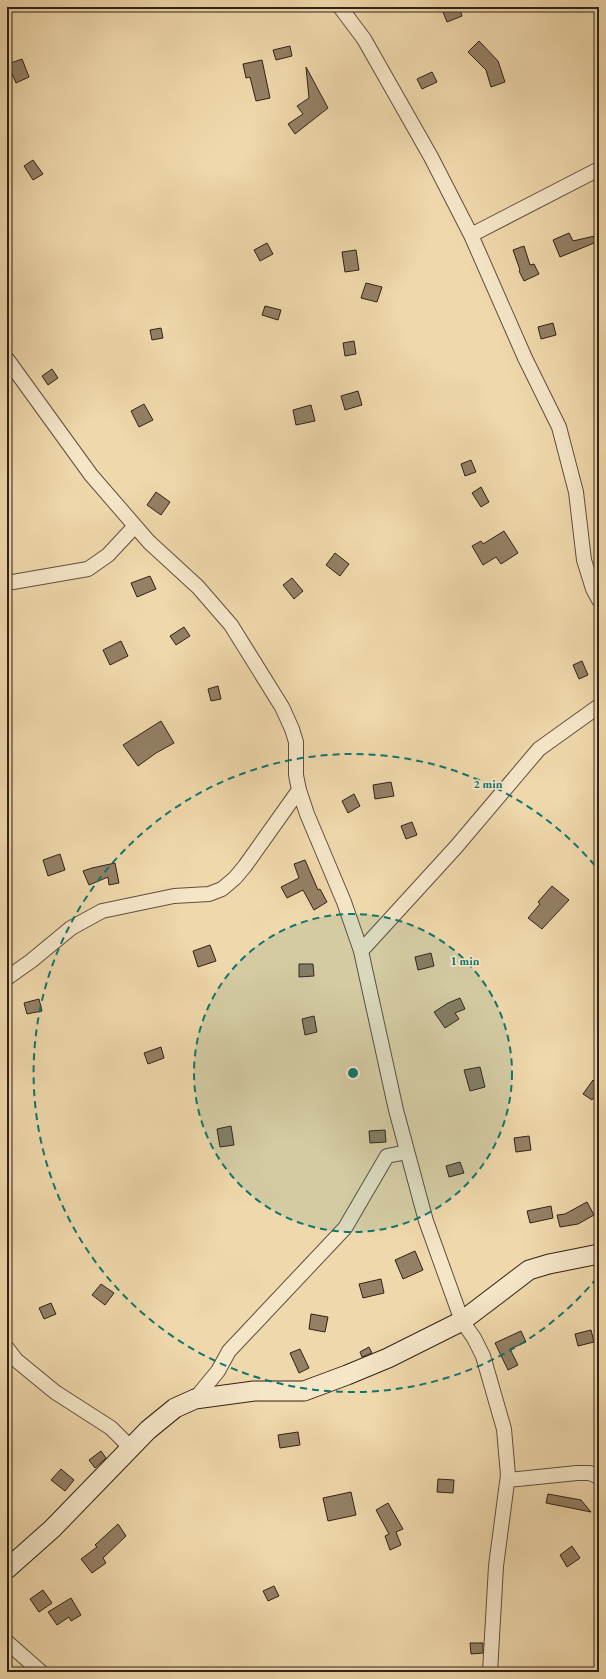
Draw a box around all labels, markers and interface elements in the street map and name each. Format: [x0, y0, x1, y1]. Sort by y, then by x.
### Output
text: 2 min [473, 776, 503, 792]
text: 1 min [450, 953, 480, 969]
centre of rings [346, 1066, 360, 1080]

